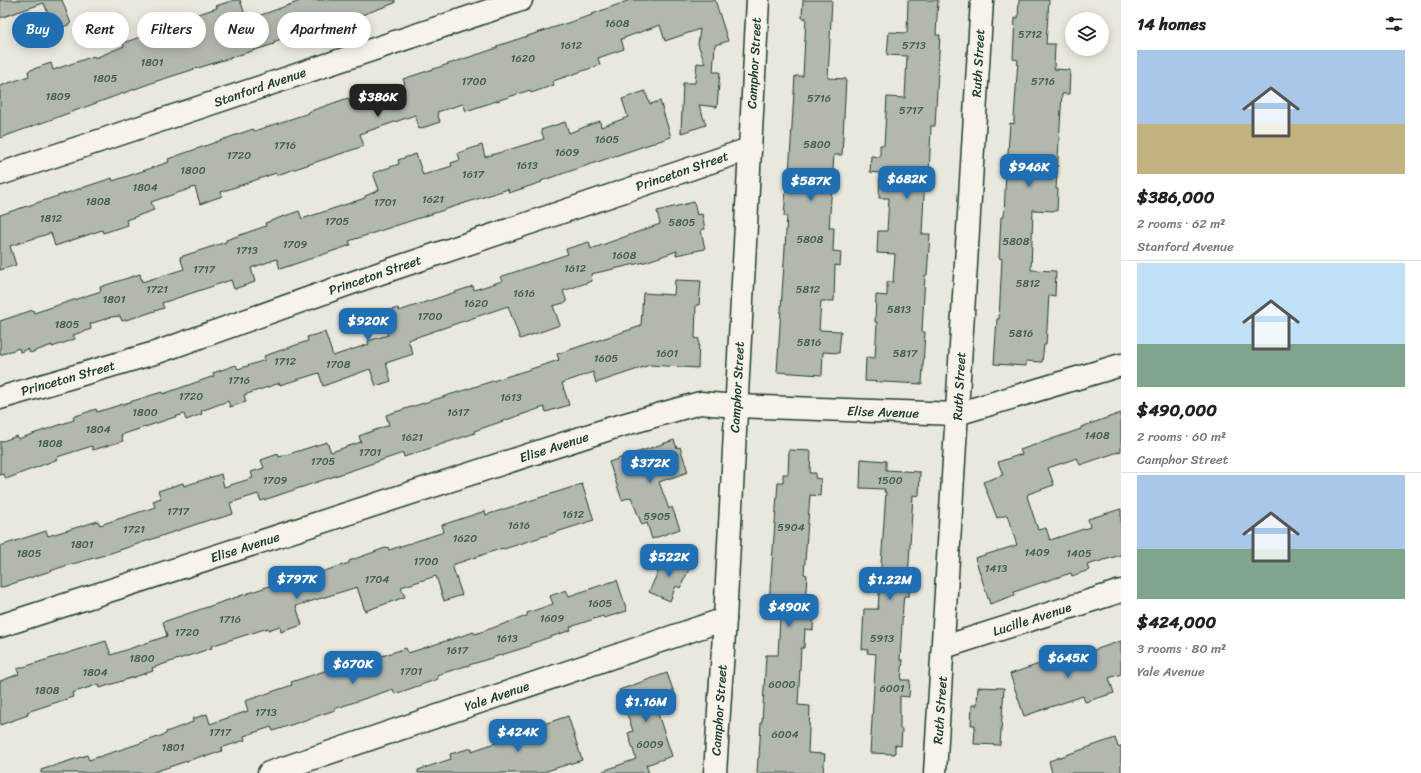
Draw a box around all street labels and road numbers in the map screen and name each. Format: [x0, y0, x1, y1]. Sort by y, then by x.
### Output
street label: Camphor Street [740, 16, 768, 109]
street label: Ruth Street [965, 28, 991, 98]
street label: Stanford Avenue [211, 60, 310, 114]
street label: Princeton Street [632, 144, 732, 198]
street label: Princeton Street [325, 248, 425, 302]
street label: Camphor Street [723, 340, 751, 433]
street label: Ruth Street [946, 351, 972, 421]
street label: Princeton Street [18, 353, 118, 402]
street label: Elise Avenue [847, 399, 920, 425]
street label: Elise Avenue [516, 425, 592, 469]
street label: Elise Avenue [207, 525, 283, 569]
street label: Lucille Avenue [990, 595, 1074, 643]
street label: Camphor Street [704, 663, 734, 756]
street label: Yale Avenue [461, 674, 533, 718]
street label: Ruth Street [926, 675, 954, 745]

